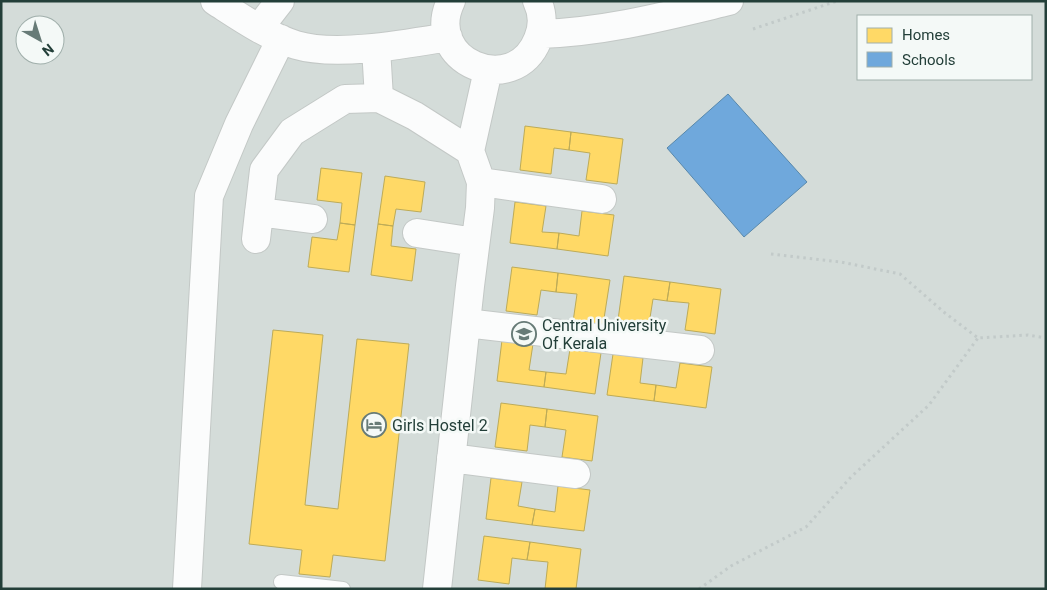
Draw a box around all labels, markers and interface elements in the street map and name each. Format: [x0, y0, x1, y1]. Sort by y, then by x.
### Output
north arrow [15, 15, 65, 65]
legend [857, 15, 1032, 80]
text: Homes [902, 26, 950, 44]
text: N [39, 41, 57, 59]
text: Schools [902, 51, 956, 69]
place label: Central University Of Kerala [542, 316, 667, 353]
school or university icon: Central University Of Kerala [511, 321, 537, 347]
hotel icon: Girls Hostel 2 [361, 412, 387, 438]
place label: Girls Hostel 2 [392, 416, 488, 435]

